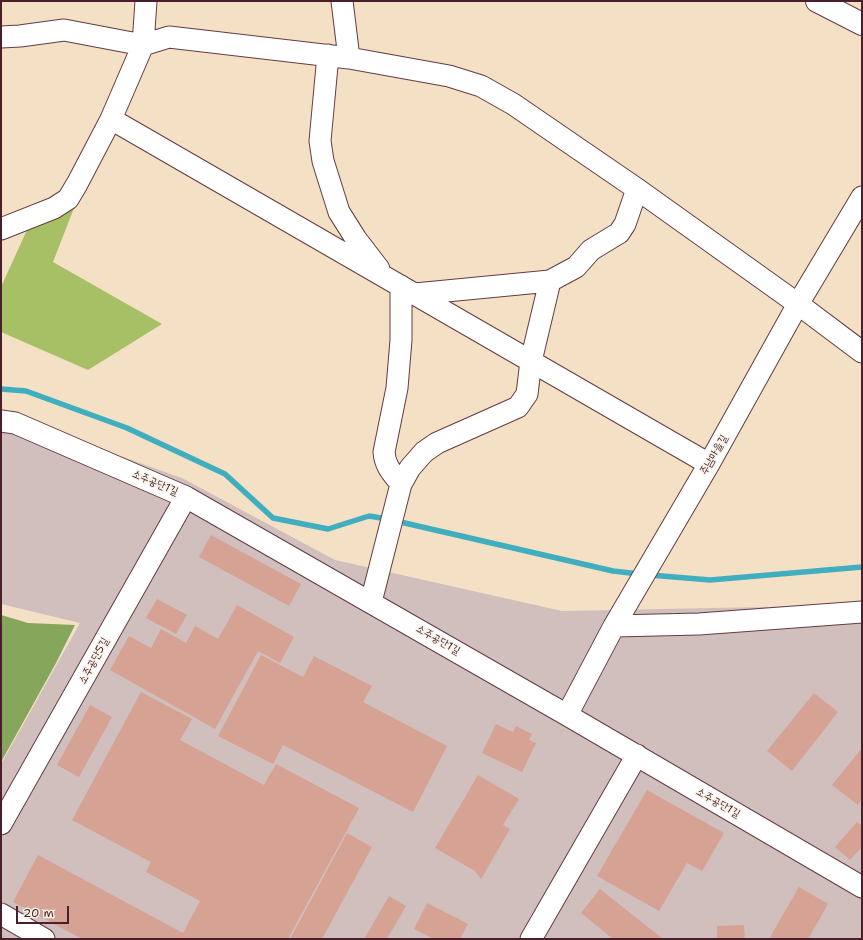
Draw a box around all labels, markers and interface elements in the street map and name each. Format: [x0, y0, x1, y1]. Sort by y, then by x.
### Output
street label: 주남마을길 [697, 433, 731, 477]
street label: 소주공단1길 [130, 467, 180, 499]
street label: 소주공단1길 [414, 622, 462, 658]
street label: 소주공단5길 [76, 635, 112, 687]
street label: 소주공단1길 [694, 785, 742, 821]
scale bar [18, 898, 71, 924]
text: 20 m [23, 905, 54, 921]

